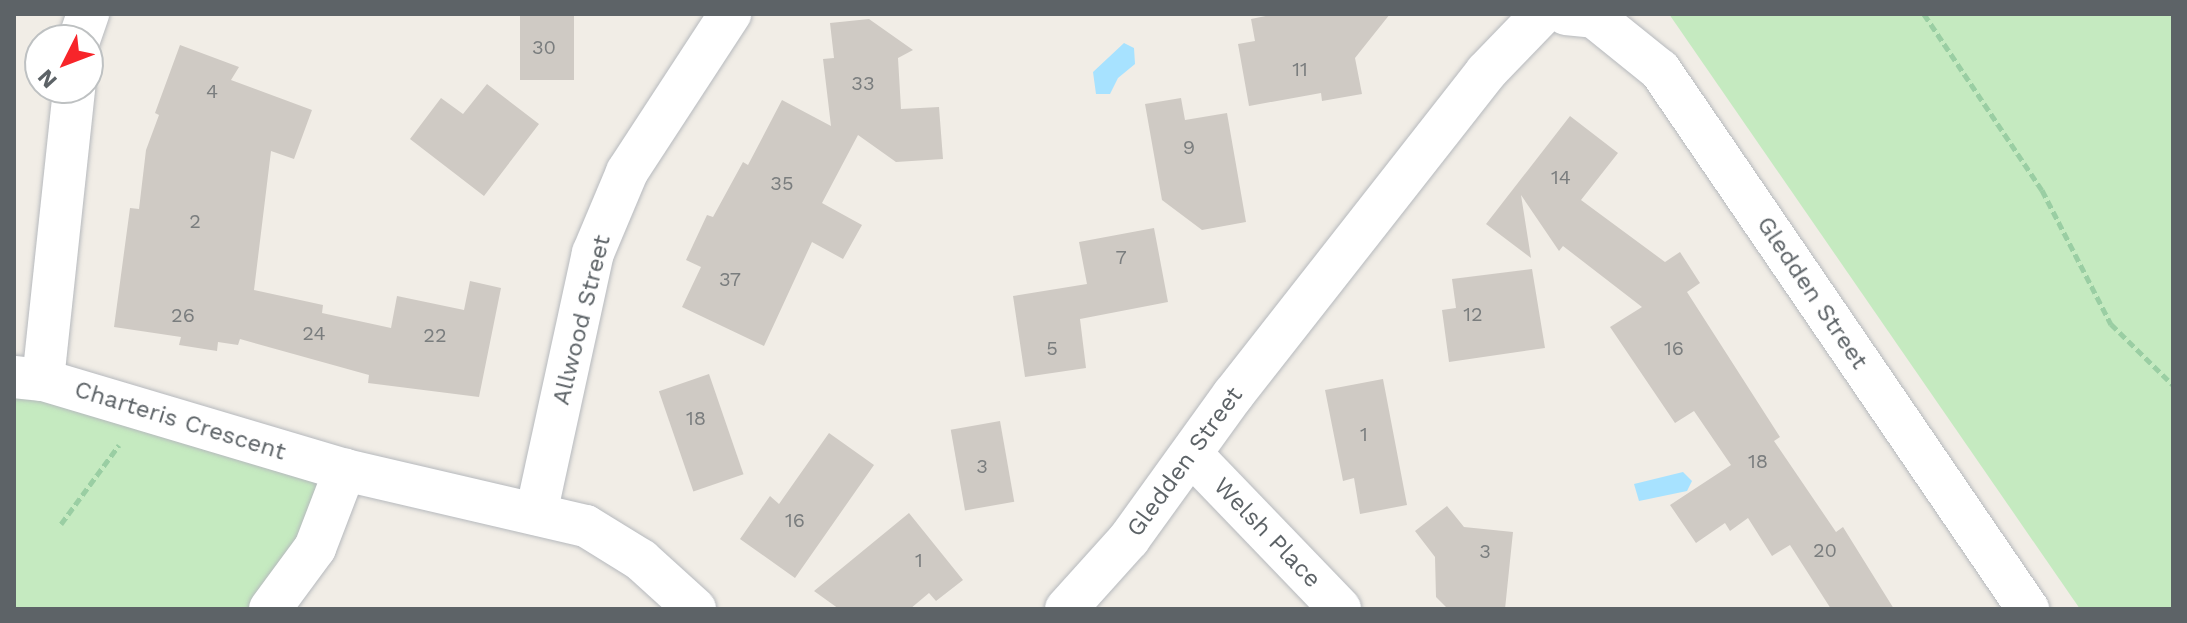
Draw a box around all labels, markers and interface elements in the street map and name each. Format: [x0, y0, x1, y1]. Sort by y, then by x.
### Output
north arrow [24, 24, 104, 104]
house number: 30 [532, 35, 556, 59]
house number: 11 [1292, 57, 1308, 81]
text: N [33, 65, 62, 93]
house number: 33 [851, 71, 875, 95]
house number: 4 [206, 79, 218, 103]
house number: 9 [1183, 135, 1195, 159]
house number: 14 [1551, 165, 1571, 189]
house number: 35 [770, 171, 794, 195]
house number: 2 [189, 209, 201, 233]
street label: Gledden Street [1750, 211, 1874, 375]
street label: Allwood Street [547, 232, 617, 408]
house number: 7 [1115, 245, 1127, 269]
house number: 37 [719, 267, 741, 291]
house number: 12 [1463, 302, 1483, 326]
house number: 26 [171, 303, 195, 327]
house number: 24 [302, 321, 326, 345]
house number: 22 [423, 323, 447, 347]
house number: 5 [1046, 336, 1058, 360]
house number: 16 [1664, 336, 1684, 360]
street label: Charteris Crescent [71, 375, 289, 467]
street label: Gledden Street [1121, 382, 1249, 542]
house number: 18 [686, 406, 706, 430]
house number: 1 [1360, 422, 1368, 446]
house number: 18 [1748, 449, 1768, 473]
house number: 3 [976, 454, 988, 478]
street label: Welsh Place [1207, 472, 1327, 594]
house number: 16 [785, 508, 805, 532]
house number: 20 [1813, 538, 1837, 562]
house number: 3 [1479, 539, 1491, 563]
house number: 1 [915, 548, 923, 572]

